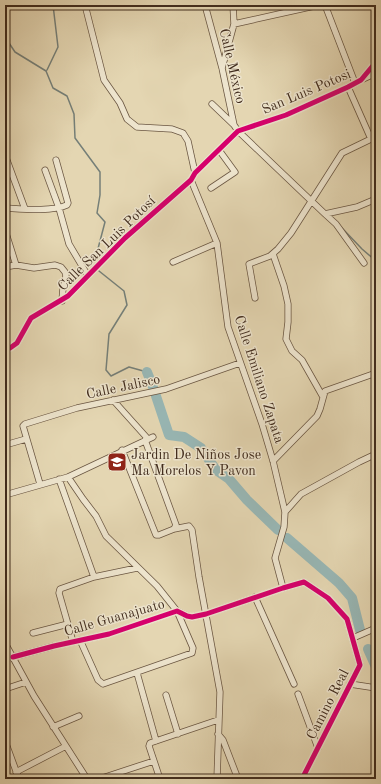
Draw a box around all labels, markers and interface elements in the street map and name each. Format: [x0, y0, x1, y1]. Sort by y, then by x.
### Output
street label: Calle México [217, 27, 247, 105]
street label: San Luis Potosi [260, 67, 353, 117]
street label: Calle San Luis Potosí [55, 194, 158, 294]
street label: Calle Emiliano Zapata [232, 314, 286, 445]
street label: Calle Jalisco [85, 372, 162, 402]
place label: Jardin De Niños Jose Ma Morelos Y Pavon [131, 448, 261, 478]
school or university icon: Jardin De Niños Jose Ma Morelos Y Pavon [106, 451, 128, 473]
street label: Calle Guanajuato [62, 597, 166, 639]
street label: Camino Real [304, 667, 352, 742]

